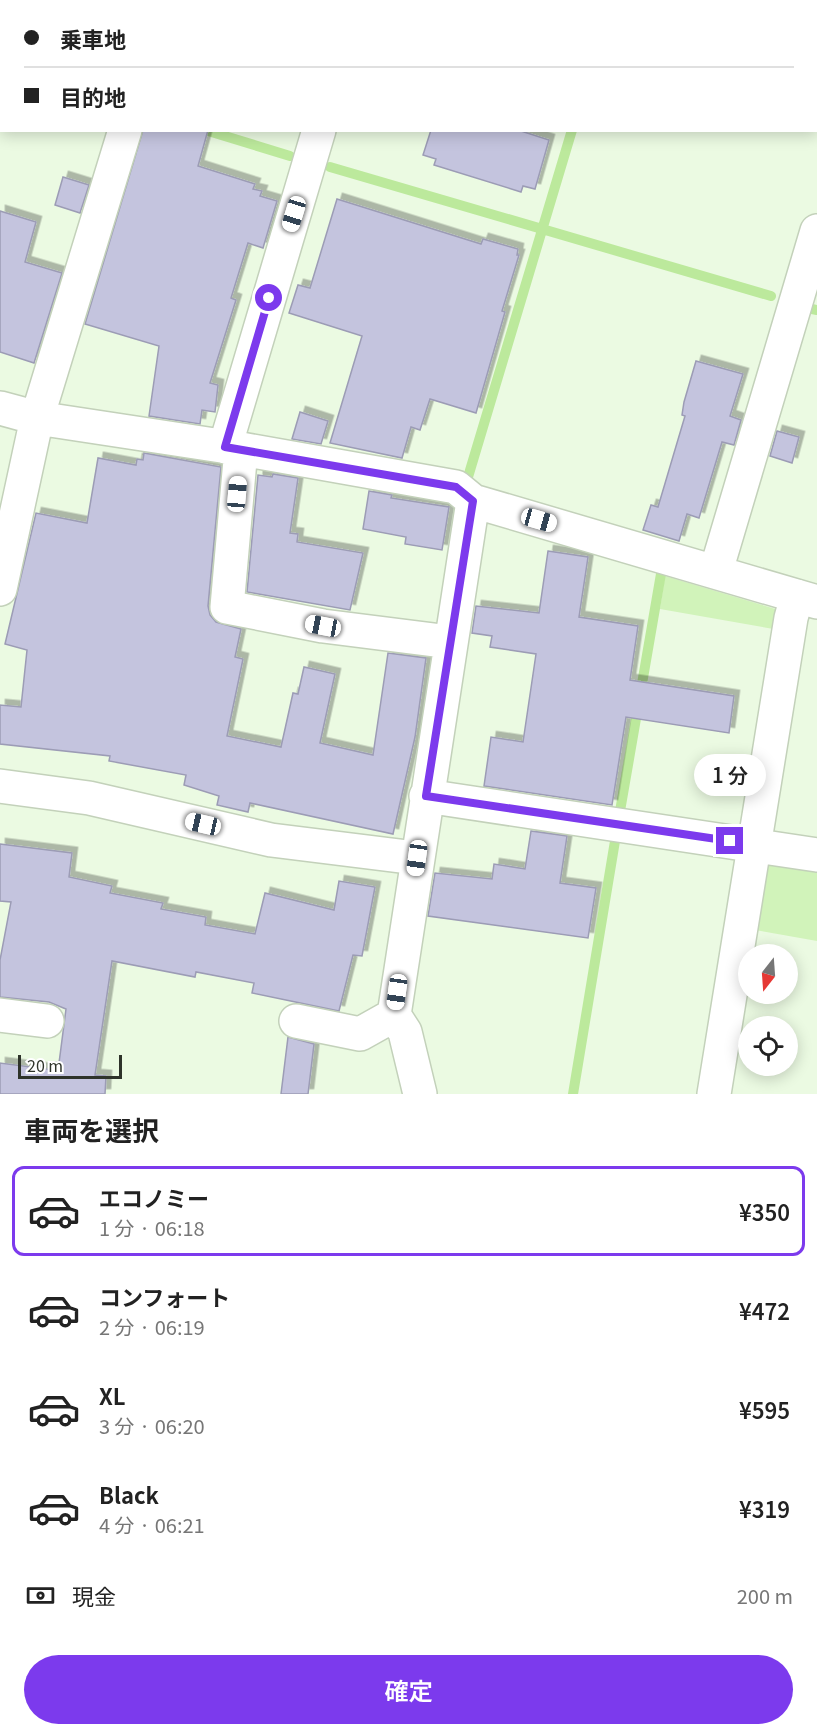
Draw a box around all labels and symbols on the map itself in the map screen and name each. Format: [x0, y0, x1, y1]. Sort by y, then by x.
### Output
car [280, 194, 308, 234]
route start [255, 284, 282, 311]
car [226, 475, 248, 513]
car [519, 506, 559, 534]
car [304, 614, 342, 638]
callout: 1 分 [694, 754, 766, 796]
car [183, 811, 223, 837]
route end [716, 827, 743, 854]
car [406, 839, 428, 877]
north arrow [738, 944, 798, 1004]
car [386, 973, 408, 1011]
scale bar [18, 1052, 122, 1080]

